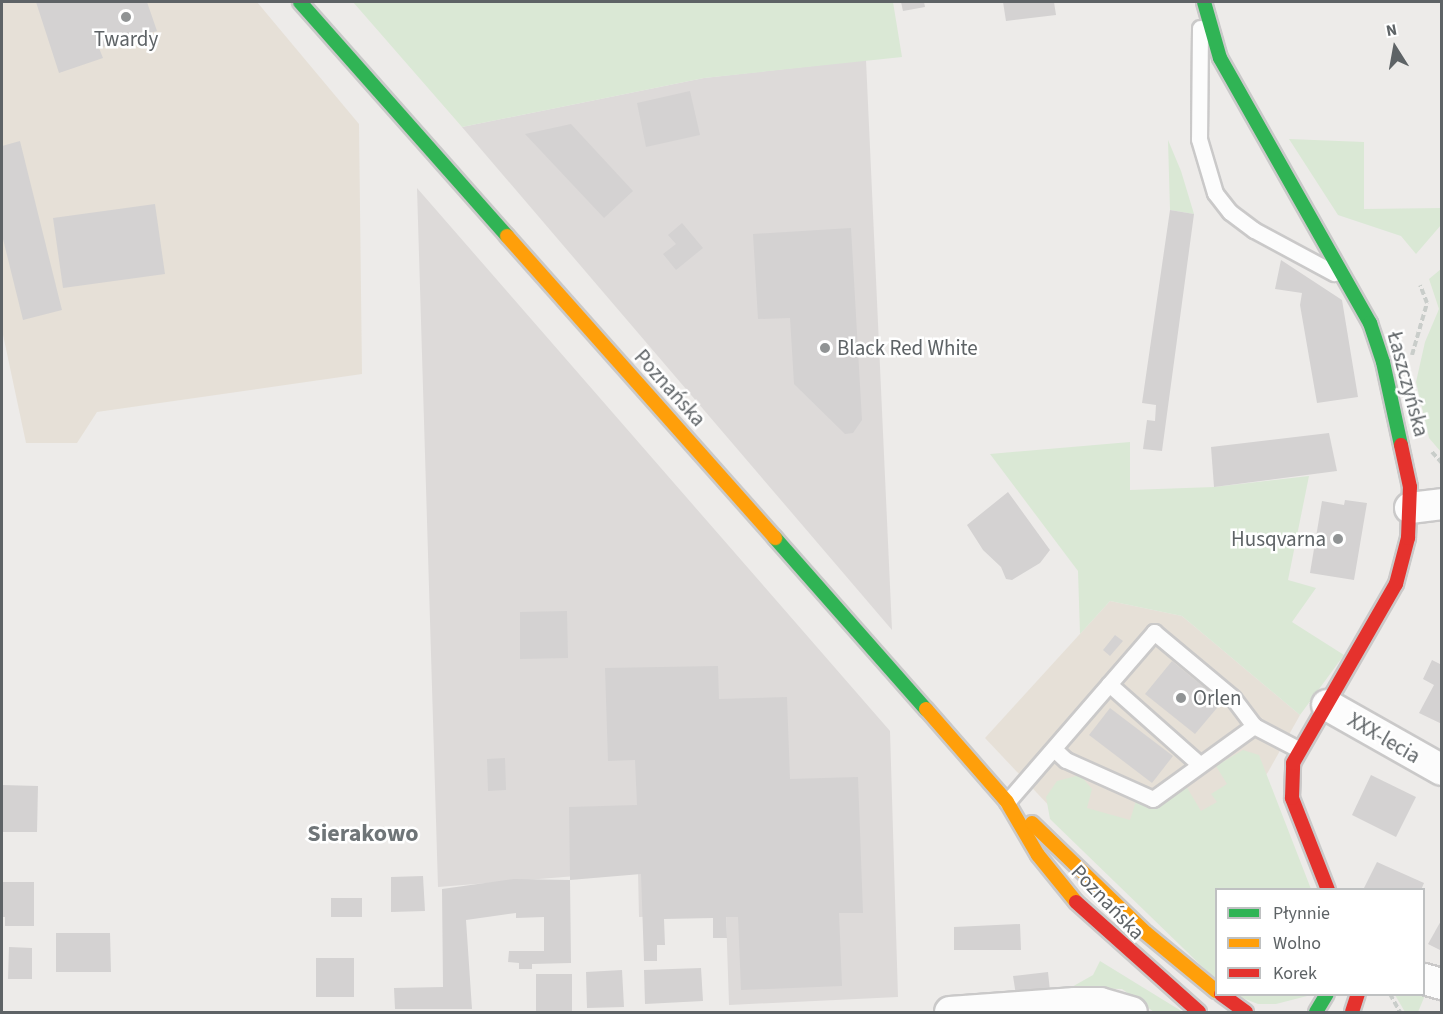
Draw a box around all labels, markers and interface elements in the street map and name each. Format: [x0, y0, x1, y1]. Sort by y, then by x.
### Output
marker: Twardy [119, 10, 133, 24]
north arrow [1365, 18, 1425, 78]
text: N [1384, 19, 1399, 42]
place label: Twardy [94, 26, 158, 52]
street label: Łaszczyńska [1382, 329, 1434, 439]
place label: Black Red White [837, 335, 978, 361]
marker: Black Red White [818, 341, 832, 355]
street label: Poznańska [629, 344, 711, 432]
place label: Husqvarna [1231, 526, 1326, 552]
marker: Husqvarna [1331, 532, 1345, 546]
place label: Orlen [1193, 685, 1241, 711]
marker: Orlen [1174, 691, 1188, 705]
street label: XXX-lecia [1343, 707, 1425, 769]
district label: Sierakowo [307, 820, 419, 848]
street label: Poznańska [1066, 859, 1150, 945]
legend [1215, 888, 1425, 996]
text: Płynnie [1273, 901, 1330, 926]
text: Wolno [1273, 931, 1321, 956]
text: Korek [1273, 961, 1317, 986]

